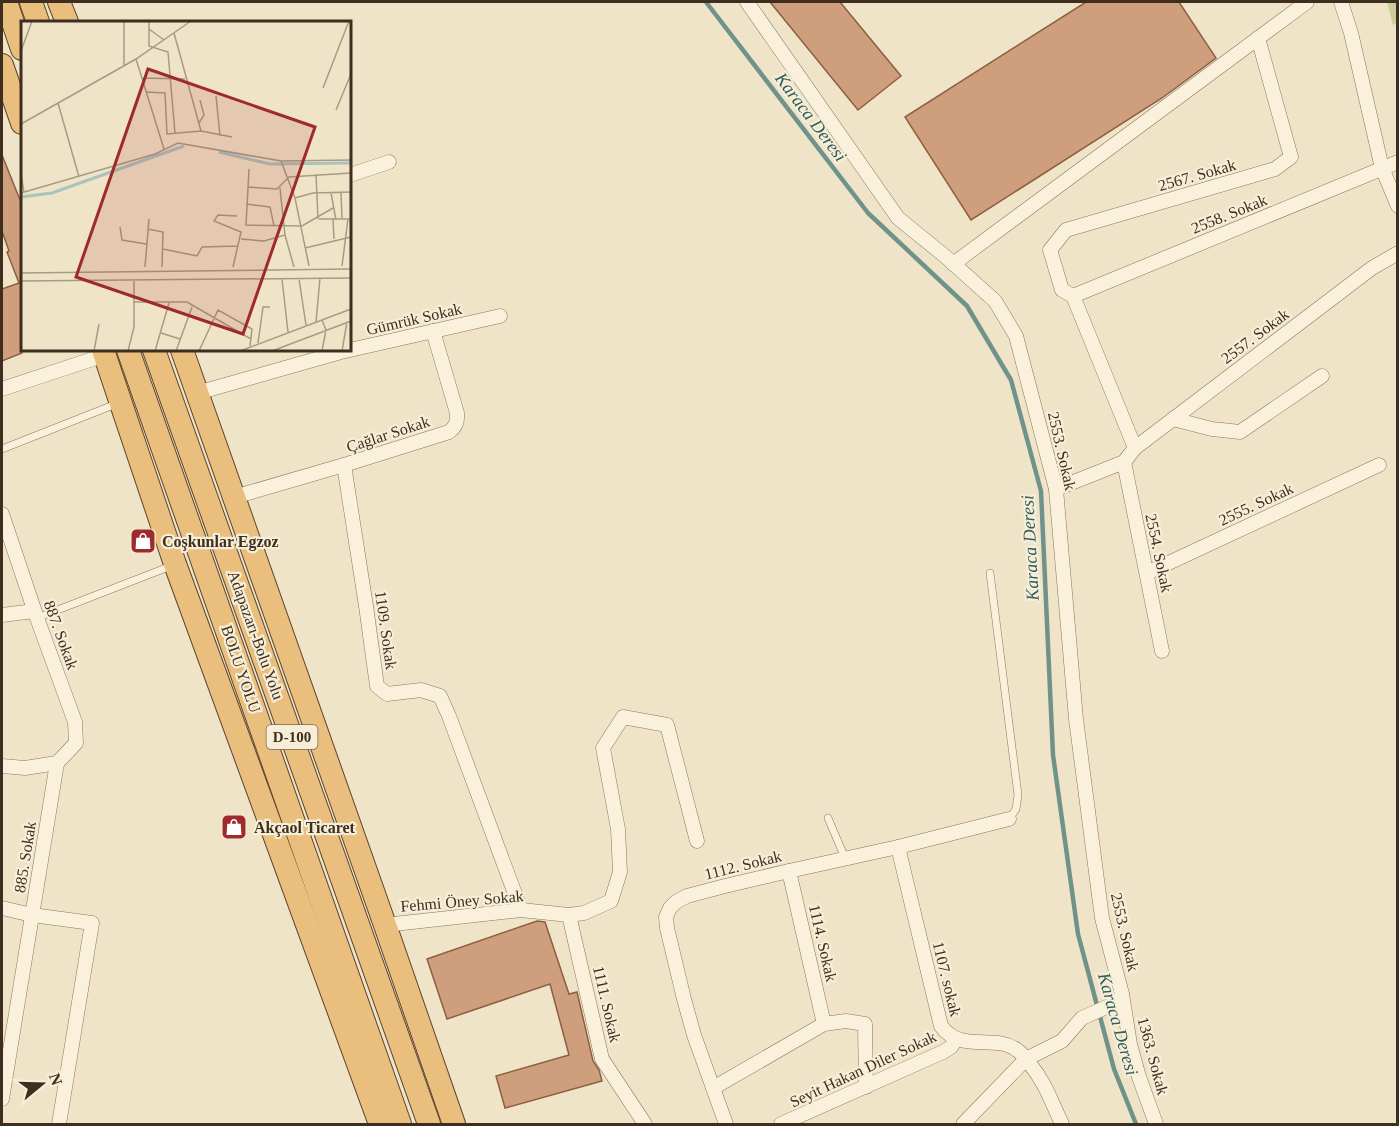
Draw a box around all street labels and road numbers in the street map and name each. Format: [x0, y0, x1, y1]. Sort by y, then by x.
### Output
street label: 2567. Sokak [1156, 156, 1238, 194]
street label: 2558. Sokak [1189, 191, 1269, 237]
street label: Gümrük Sokak [365, 300, 463, 338]
street label: 2557. Sokak [1218, 305, 1292, 367]
street label: 2553. Sokak [1045, 410, 1079, 492]
street label: Çağlar Sokak [344, 413, 432, 456]
street label: 2555. Sokak [1216, 479, 1296, 529]
street label: 2554. Sokak [1142, 512, 1176, 594]
street label: Adapazarı-Bolu Yolu [224, 568, 287, 702]
street label: 1109. Sokak [372, 590, 400, 670]
street label: 887. Sokak [41, 598, 81, 672]
street label: BOLU YOLU [218, 623, 264, 715]
road number: D-100 [266, 725, 318, 749]
street label: 885. Sokak [11, 820, 39, 894]
street label: 1112. Sokak [703, 847, 783, 883]
street label: Fehmi Öney Sokak [400, 887, 524, 916]
street label: 2553. Sokak [1108, 891, 1142, 973]
street label: 1114. Sokak [806, 903, 840, 983]
street label: 1107. sokak [929, 940, 965, 1018]
street label: 1111. Sokak [590, 964, 624, 1044]
street label: 1363. Sokak [1134, 1015, 1172, 1097]
street label: Seyit Hakan Diler Sokak [787, 1028, 939, 1111]

